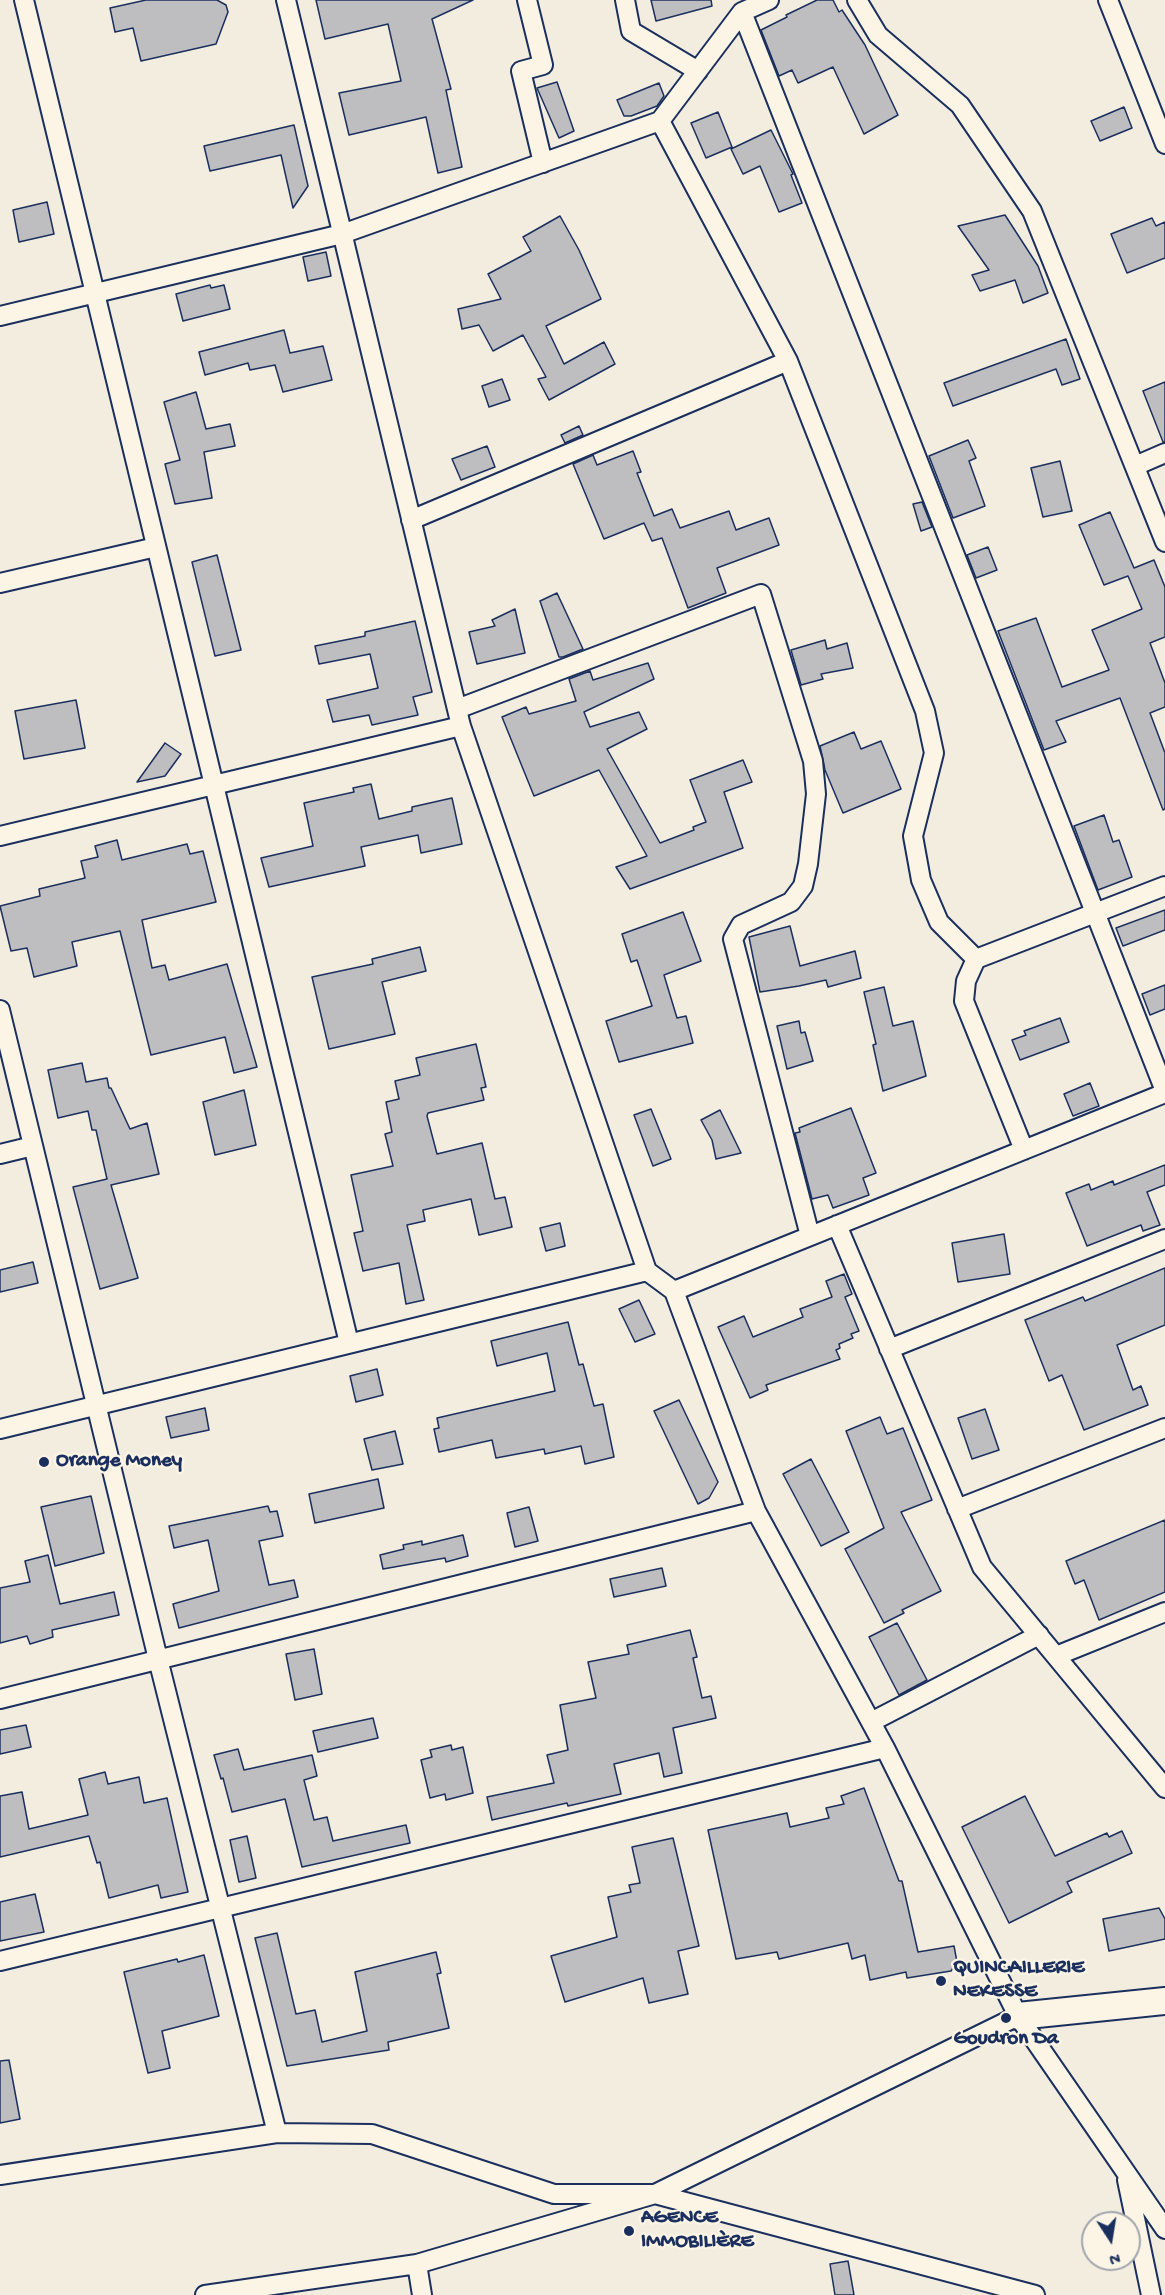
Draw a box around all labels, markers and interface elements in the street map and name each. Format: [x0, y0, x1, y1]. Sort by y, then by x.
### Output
place label: Orange Money [56, 1449, 182, 1475]
marker: Orange Money [37, 1455, 51, 1469]
place label: QUINCAILLERIE NEKESSE [953, 1956, 1084, 2006]
marker: QUINCAILLERIE NEKESSE [934, 1974, 948, 1988]
marker: Goudron Da [999, 2011, 1013, 2025]
place label: Goudron Da [954, 2027, 1058, 2053]
place label: AGENCE IMMOBILIÈRE [641, 2206, 754, 2256]
north arrow [1081, 2211, 1141, 2271]
marker: AGENCE IMMOBILIÈRE [622, 2224, 636, 2238]
text: N [1107, 2247, 1122, 2268]

